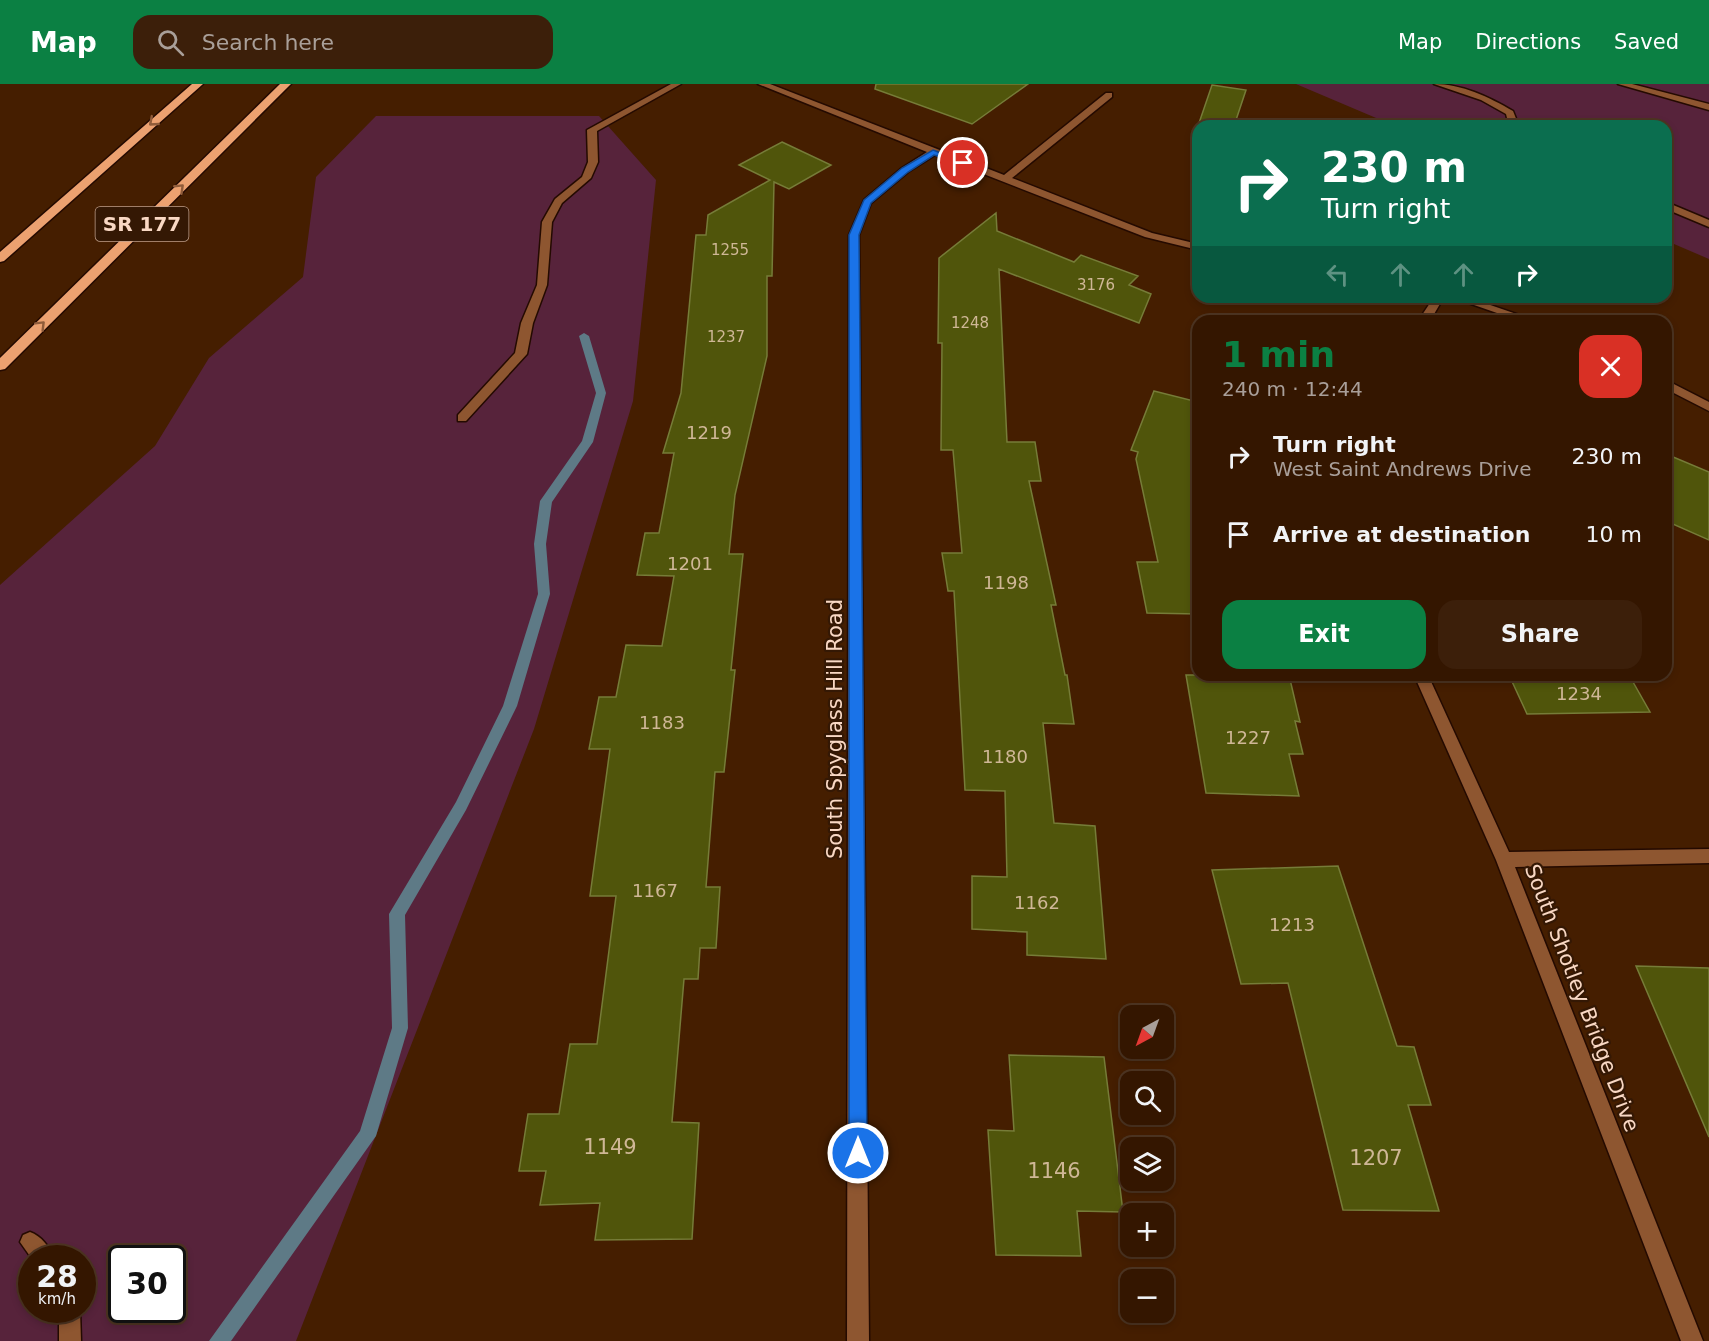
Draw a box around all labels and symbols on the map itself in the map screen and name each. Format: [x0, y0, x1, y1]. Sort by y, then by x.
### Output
one-way arrow [149, 115, 160, 126]
pin [937, 137, 988, 188]
one-way arrow [172, 184, 183, 195]
road number: SR 177 [96, 207, 188, 241]
house number: 1255 [711, 241, 749, 259]
house number: 3176 [1077, 276, 1115, 294]
house number: 1248 [951, 314, 989, 332]
one-way arrow [34, 321, 45, 331]
house number: 1237 [707, 328, 745, 346]
house number: 1219 [686, 422, 732, 443]
house number: 1201 [667, 553, 713, 574]
house number: 1198 [983, 572, 1029, 593]
street label: South Spyglass Hill Road [823, 599, 847, 859]
house number: 1234 [1556, 683, 1602, 704]
house number: 1183 [639, 712, 685, 733]
house number: 1227 [1225, 727, 1271, 748]
house number: 1180 [982, 746, 1028, 767]
street label: South Shotley Bridge Drive [1520, 861, 1644, 1135]
house number: 1167 [632, 880, 678, 901]
house number: 1162 [1014, 892, 1060, 913]
house number: 1213 [1269, 914, 1315, 935]
north arrow [1120, 1005, 1174, 1059]
position arrow [826, 1121, 890, 1185]
house number: 1149 [583, 1135, 637, 1159]
house number: 1207 [1349, 1146, 1403, 1170]
house number: 1146 [1027, 1159, 1081, 1183]
speed limit sign: 30 [108, 1245, 186, 1323]

